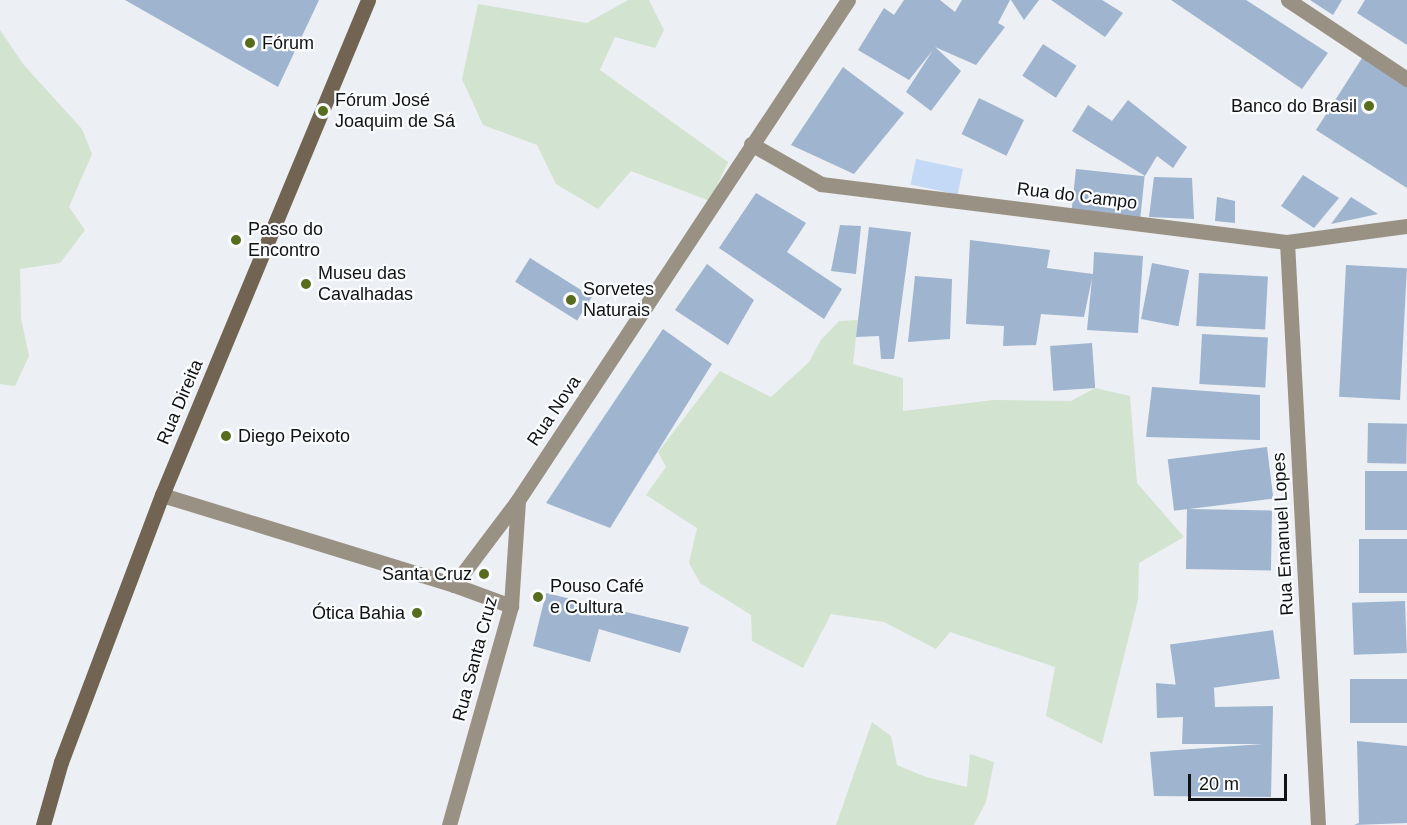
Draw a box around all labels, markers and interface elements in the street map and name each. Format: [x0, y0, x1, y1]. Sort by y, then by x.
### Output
place label: Fórum [262, 32, 314, 54]
marker: Fórum [243, 36, 257, 50]
place label: Fórum José Joaquim de Sá [335, 90, 455, 132]
place label: Banco do Brasil [1231, 95, 1357, 117]
marker: Banco do Brasil [1362, 99, 1376, 113]
marker: Fórum José Joaquim de Sá [316, 104, 330, 118]
street label: Rua do Campo [1016, 178, 1138, 214]
place label: Passo do Encontro [248, 219, 323, 262]
marker: Passo do Encontro [229, 233, 243, 247]
place label: Museu das Cavalhadas [318, 263, 413, 306]
marker: Museu das Cavalhadas [299, 277, 313, 291]
place label: Sorvetes Naturais [583, 279, 654, 322]
marker: Sorvetes Naturais [564, 293, 578, 307]
street label: Rua Direita [152, 356, 208, 448]
street label: Rua Nova [523, 372, 585, 450]
place label: Diego Peixoto [238, 425, 350, 447]
marker: Diego Peixoto [219, 429, 233, 443]
street label: Rua Emanuel Lopes [1268, 452, 1298, 616]
place label: Santa Cruz [382, 563, 472, 585]
marker: Santa Cruz [477, 567, 491, 581]
place label: Pouso Café e Cultura [550, 576, 644, 618]
marker: Pouso Café e Cultura [531, 590, 545, 604]
street label: Rua Santa Cruz [448, 594, 502, 724]
place label: Ótica Bahia [312, 602, 405, 624]
marker: Ótica Bahia [410, 606, 424, 620]
scale bar [1191, 762, 1290, 800]
text: 20 m [1199, 774, 1239, 794]

